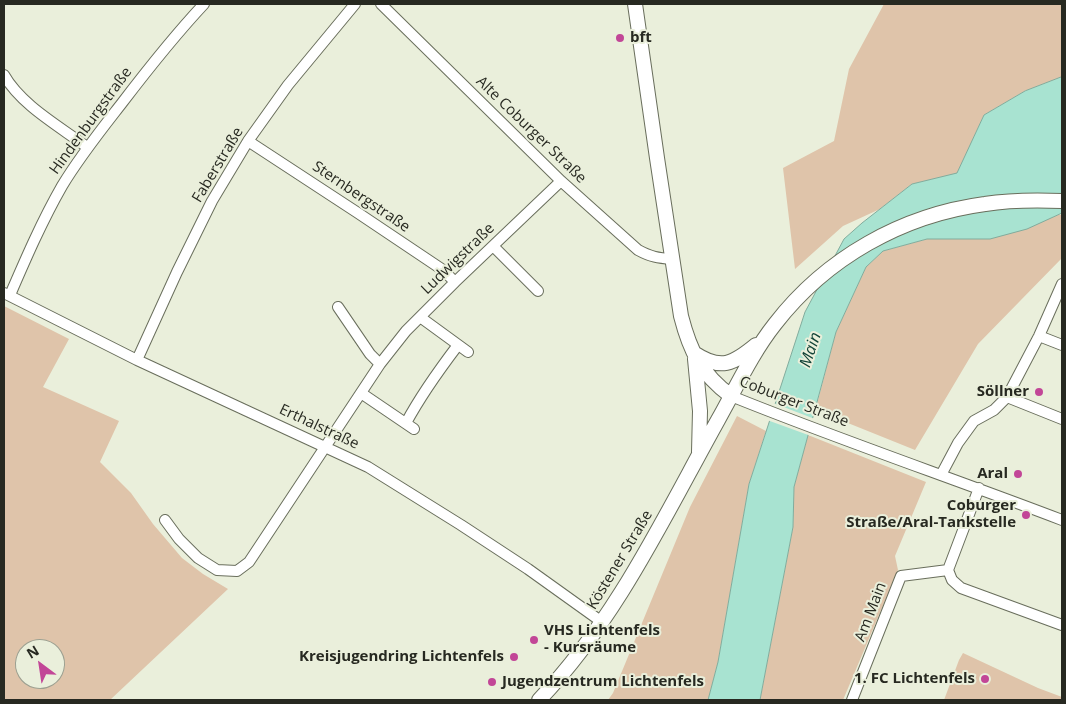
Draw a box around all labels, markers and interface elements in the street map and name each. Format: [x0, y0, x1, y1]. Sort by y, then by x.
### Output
place label: bft [630, 29, 652, 47]
marker: bft [614, 32, 626, 44]
street label: Hindenburgstraße [46, 64, 136, 178]
street label: Alte Coburger Straße [472, 73, 590, 187]
street label: Faberstraße [189, 124, 247, 206]
street label: Sternbergstraße [309, 158, 413, 236]
street label: Ludwigstraße [418, 220, 498, 298]
water label: Main [796, 330, 826, 370]
street label: Coburger Straße [737, 373, 851, 431]
place label: Söllner [977, 383, 1029, 401]
marker: Söllner [1033, 386, 1045, 398]
street label: Erthalstraße [276, 401, 362, 453]
place label: Aral [977, 465, 1008, 483]
marker: Aral [1012, 468, 1024, 480]
place label: Coburger Straße/Aral-Tankstelle [846, 497, 1016, 532]
street label: Köstener Straße [583, 507, 657, 613]
marker: Coburger Straße/Aral-Tankstelle [1020, 509, 1032, 521]
street label: Am Main [851, 580, 891, 644]
place label: VHS Lichtenfels - Kursräume [544, 622, 660, 657]
marker: VHS Lichtenfels - Kursräume [528, 634, 540, 646]
north arrow [15, 639, 65, 689]
text: N [23, 640, 42, 663]
place label: Kreisjugendring Lichtenfels [299, 648, 504, 666]
marker: Kreisjugendring Lichtenfels [508, 651, 520, 663]
place label: 1. FC Lichtenfels [854, 670, 975, 688]
place label: Jugendzentrum Lichtenfels [502, 673, 704, 691]
marker: 1. FC Lichtenfels [979, 673, 991, 685]
marker: Jugendzentrum Lichtenfels [486, 676, 498, 688]

